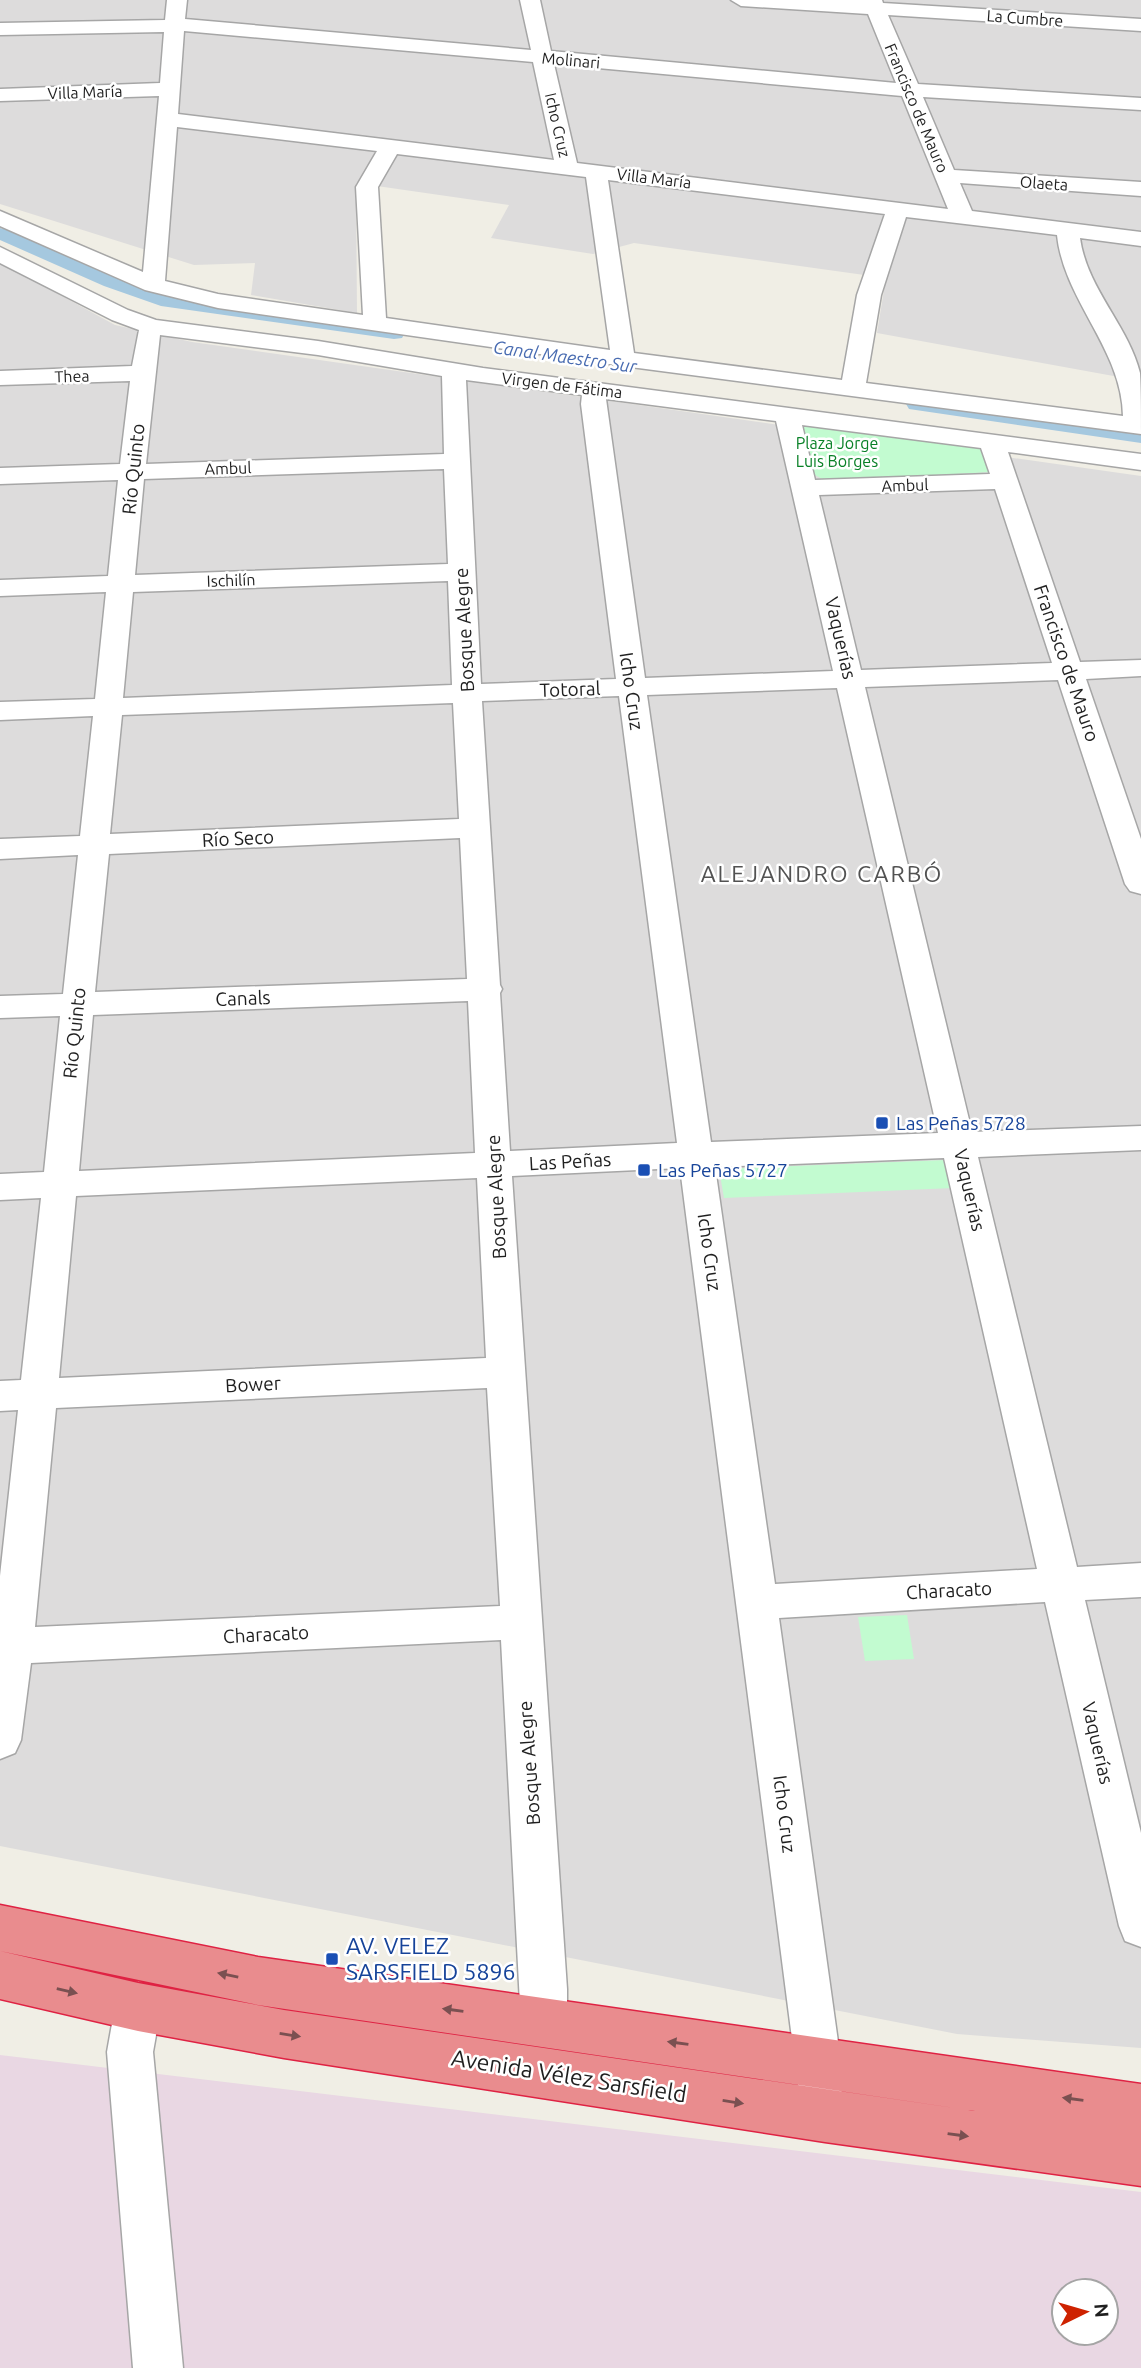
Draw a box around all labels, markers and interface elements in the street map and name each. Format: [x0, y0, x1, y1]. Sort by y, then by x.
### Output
street label: La Cumbre [986, 6, 1064, 30]
street label: Francisco de Mauro [882, 41, 952, 175]
street label: Molinari [541, 48, 601, 72]
street label: Villa María [47, 82, 123, 102]
street label: Icho Cruz [542, 91, 574, 159]
street label: Villa María [616, 164, 692, 192]
street label: Olaeta [1019, 172, 1069, 194]
water label: Canal Maestro Sur [492, 336, 639, 376]
street label: Thea [54, 366, 90, 386]
street label: Virgen de Fátima [501, 369, 623, 401]
street label: Río Quinto [117, 422, 149, 516]
park label: Plaza Jorge Luis Borges [796, 434, 878, 470]
street label: Ambul [204, 458, 252, 478]
street label: Ambul [881, 475, 929, 495]
street label: Bosque Alegre [450, 567, 478, 693]
street label: Ischilín [206, 570, 256, 590]
street label: Francisco de Mauro [1030, 582, 1104, 744]
street label: Vaquerías [821, 595, 861, 681]
street label: Icho Cruz [616, 651, 648, 732]
street label: Totoral [539, 677, 601, 701]
street label: Río Seco [201, 825, 275, 851]
district label: ALEJANDRO CARBÓ [701, 860, 943, 886]
street label: Río Quinto [58, 986, 90, 1080]
street label: Canals [215, 986, 271, 1010]
place label: Las Peñas 5728 [896, 1112, 1026, 1134]
marker: Las Peñas 5728 [874, 1115, 890, 1131]
street label: Bosque Alegre [482, 1134, 510, 1260]
street label: Vaquerías [950, 1147, 990, 1233]
street label: Las Peñas [528, 1148, 612, 1174]
place label: Las Peñas 5727 [658, 1159, 788, 1181]
marker: Las Peñas 5727 [636, 1162, 652, 1178]
street label: Icho Cruz [694, 1212, 726, 1293]
street label: Bower [225, 1372, 281, 1396]
street label: Characato [905, 1577, 993, 1603]
street label: Characato [222, 1621, 310, 1647]
street label: Bosque Alegre [514, 1700, 544, 1826]
street label: Vaquerías [1078, 1700, 1118, 1786]
street label: Icho Cruz [769, 1774, 801, 1855]
place label: AV. VELEZ SARSFIELD 5896 [346, 1933, 515, 1984]
marker: AV. VELEZ SARSFIELD 5896 [324, 1951, 340, 1967]
one-way arrow [217, 1970, 239, 1981]
one-way arrow [56, 1986, 78, 1997]
one-way arrow [442, 2004, 464, 2015]
one-way arrow [279, 2030, 301, 2041]
one-way arrow [667, 2038, 689, 2049]
street label: Avenida Vélez Sarsfield [450, 2045, 689, 2106]
one-way arrow [1062, 2094, 1084, 2105]
one-way arrow [722, 2097, 744, 2108]
one-way arrow [947, 2130, 969, 2141]
north arrow [1050, 2277, 1120, 2347]
text: N [1090, 2302, 1114, 2319]

